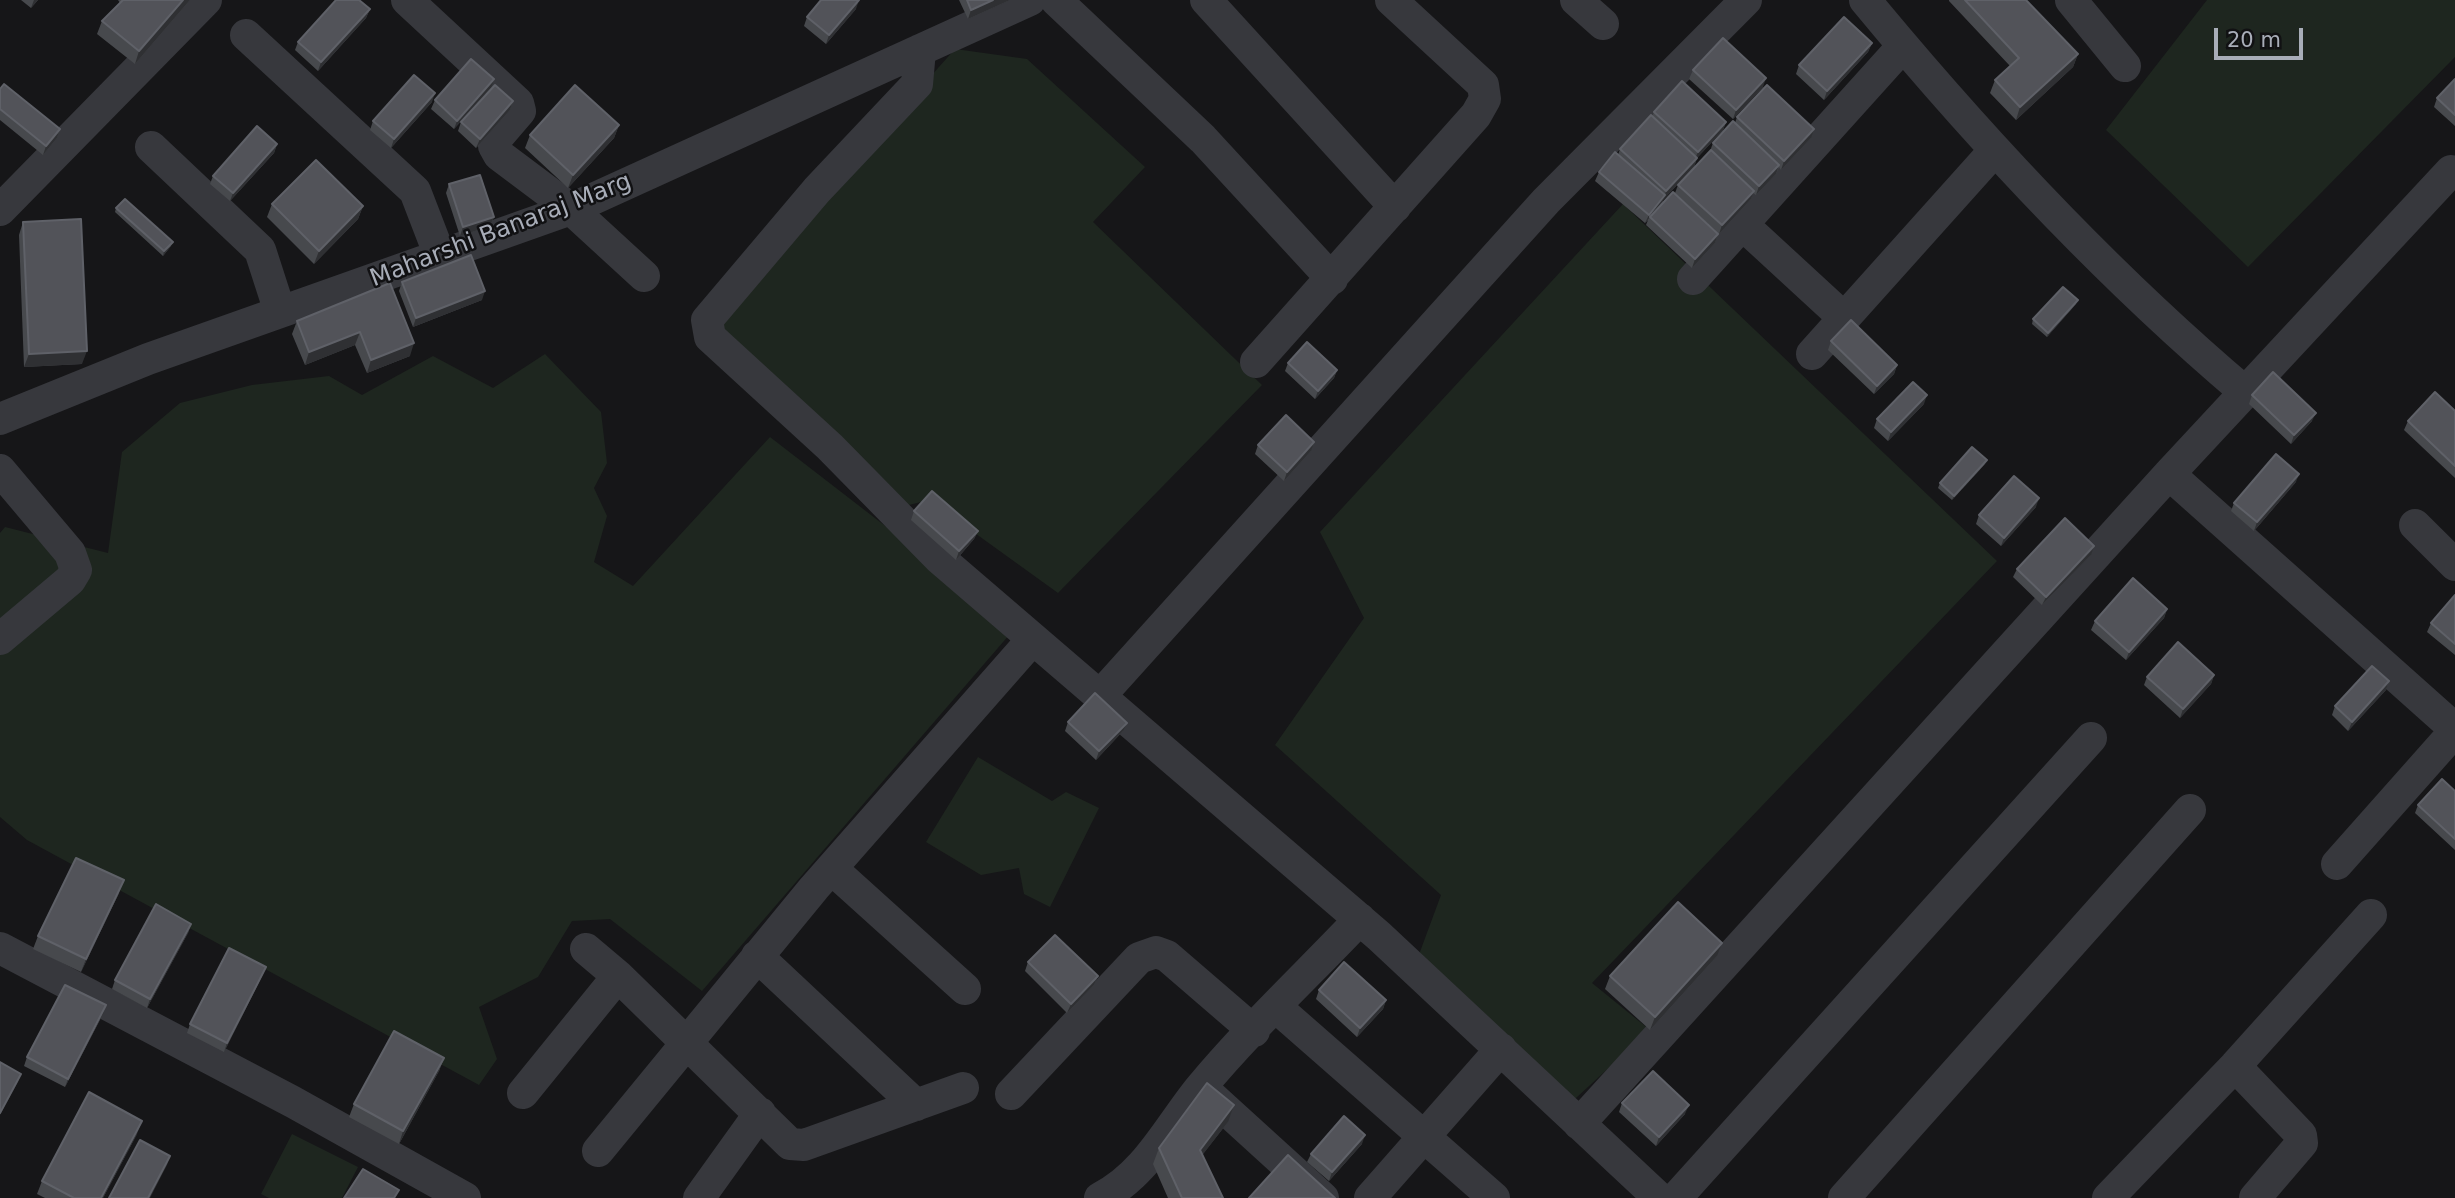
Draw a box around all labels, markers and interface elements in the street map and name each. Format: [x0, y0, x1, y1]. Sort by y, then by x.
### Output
scale bar [2217, 14, 2306, 58]
text: 20 m [2227, 28, 2281, 52]
street label: Maharshi Banaraj Marg [366, 168, 636, 294]

